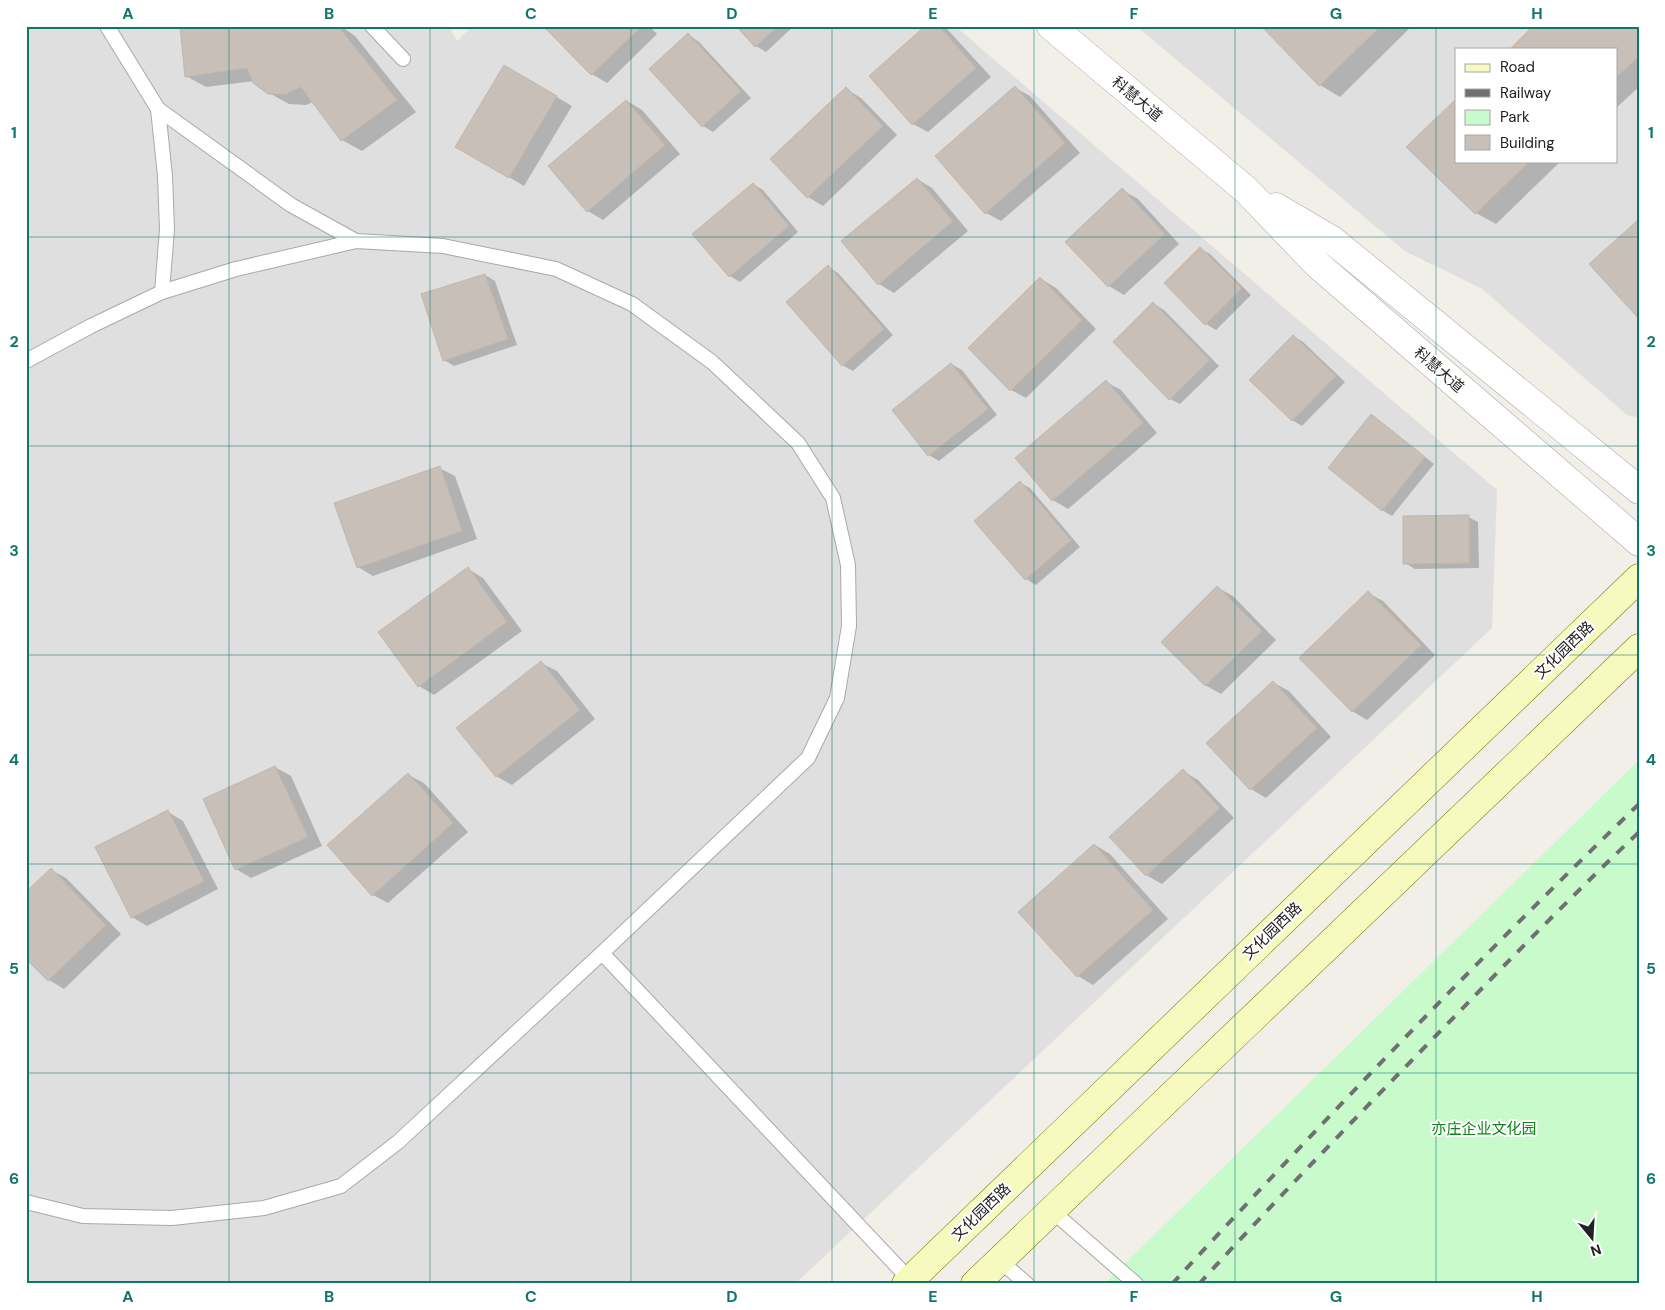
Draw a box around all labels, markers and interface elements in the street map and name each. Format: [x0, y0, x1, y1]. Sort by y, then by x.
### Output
text: A [122, 3, 134, 24]
text: B [324, 3, 334, 24]
text: C [525, 3, 537, 24]
text: D [726, 3, 738, 24]
text: E [928, 3, 938, 24]
text: F [1130, 3, 1139, 24]
text: G [1330, 3, 1342, 24]
text: H [1531, 3, 1543, 24]
legend [1455, 48, 1618, 162]
text: Road [1500, 57, 1535, 77]
street label: 科慧大道 [1108, 72, 1166, 126]
text: Railway [1500, 83, 1552, 103]
text: Park [1500, 107, 1530, 127]
text: 1 [11, 122, 17, 143]
text: 1 [1648, 122, 1654, 143]
text: Building [1500, 133, 1555, 153]
text: 2 [9, 331, 19, 352]
text: 2 [1646, 331, 1656, 352]
street label: 科慧大道 [1410, 343, 1468, 397]
text: 3 [9, 540, 19, 561]
text: 3 [1646, 540, 1656, 561]
street label: 文化园西路 [1530, 617, 1598, 683]
text: 4 [9, 749, 19, 770]
text: 4 [1646, 749, 1656, 770]
street label: 文化园西路 [1238, 898, 1306, 964]
text: 5 [9, 958, 19, 979]
text: 5 [1646, 958, 1656, 979]
park label: 亦庄企业文化园 [1431, 1119, 1537, 1139]
text: 6 [9, 1168, 19, 1189]
text: 6 [1646, 1168, 1656, 1189]
street label: 文化园西路 [947, 1179, 1015, 1245]
north arrow [1568, 1212, 1618, 1262]
text: N [1588, 1240, 1604, 1261]
text: A [122, 1286, 134, 1307]
text: B [324, 1286, 334, 1307]
text: C [525, 1286, 537, 1307]
text: D [726, 1286, 738, 1307]
text: E [928, 1286, 938, 1307]
text: F [1130, 1286, 1139, 1307]
text: G [1330, 1286, 1342, 1307]
text: H [1531, 1286, 1543, 1307]

